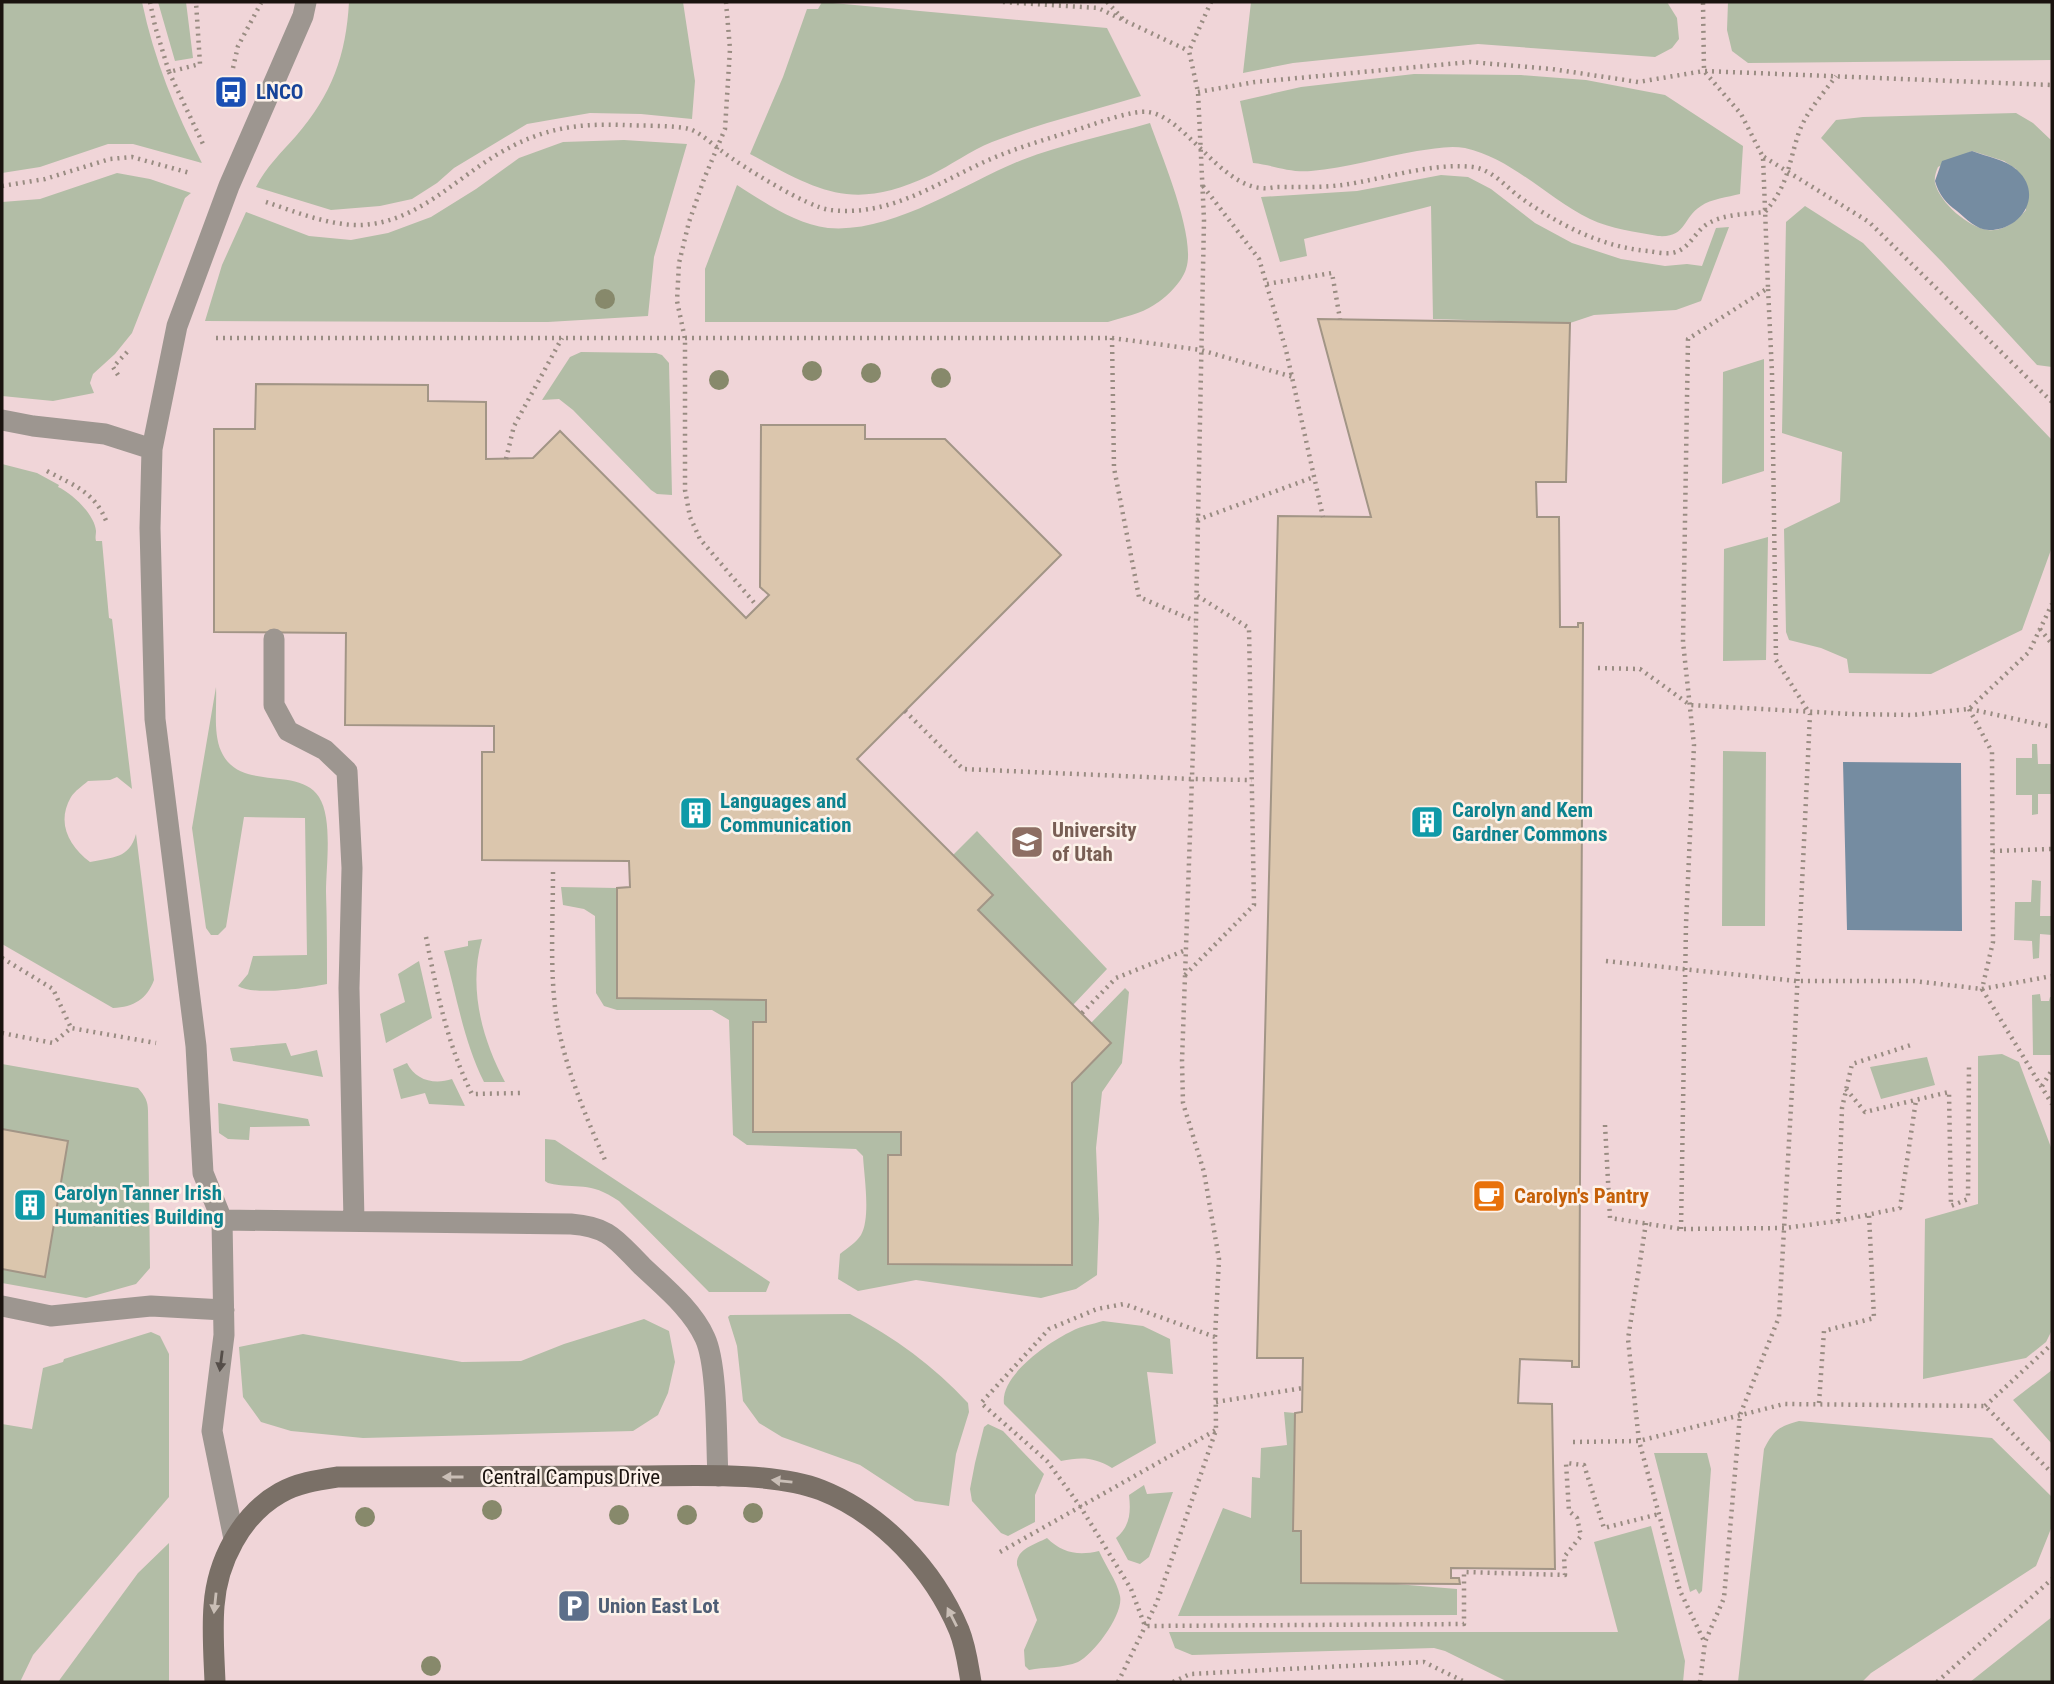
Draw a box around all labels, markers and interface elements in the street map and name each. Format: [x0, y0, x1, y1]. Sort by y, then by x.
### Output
bus stop icon: LNCO [212, 73, 250, 111]
place label: LNCO [256, 80, 304, 104]
place label: Languages and Communication [720, 789, 852, 837]
building icon: Languages and Communication [677, 794, 715, 832]
place label: Carolyn and Kem Gardner Commons [1452, 798, 1607, 846]
building icon: Carolyn and Kem Gardner Commons [1408, 803, 1446, 841]
place label: University of Utah [1052, 818, 1137, 866]
school or university icon: University of Utah [1008, 823, 1046, 861]
cafe icon: Carolyn's Pantry [1470, 1177, 1508, 1215]
place label: Carolyn Tanner Irish Humanities Building [54, 1181, 224, 1229]
place label: Carolyn's Pantry [1514, 1184, 1650, 1208]
building icon: Carolyn Tanner Irish Humanities Building [11, 1186, 49, 1224]
one-way arrow [215, 1350, 226, 1372]
street label: Central Campus Drive [482, 1465, 660, 1489]
one-way arrow [442, 1471, 464, 1483]
one-way arrow [771, 1475, 793, 1486]
parking icon: Union East Lot [555, 1587, 593, 1625]
one-way arrow [209, 1592, 220, 1614]
place label: Union East Lot [598, 1594, 719, 1618]
one-way arrow [947, 1607, 958, 1627]

